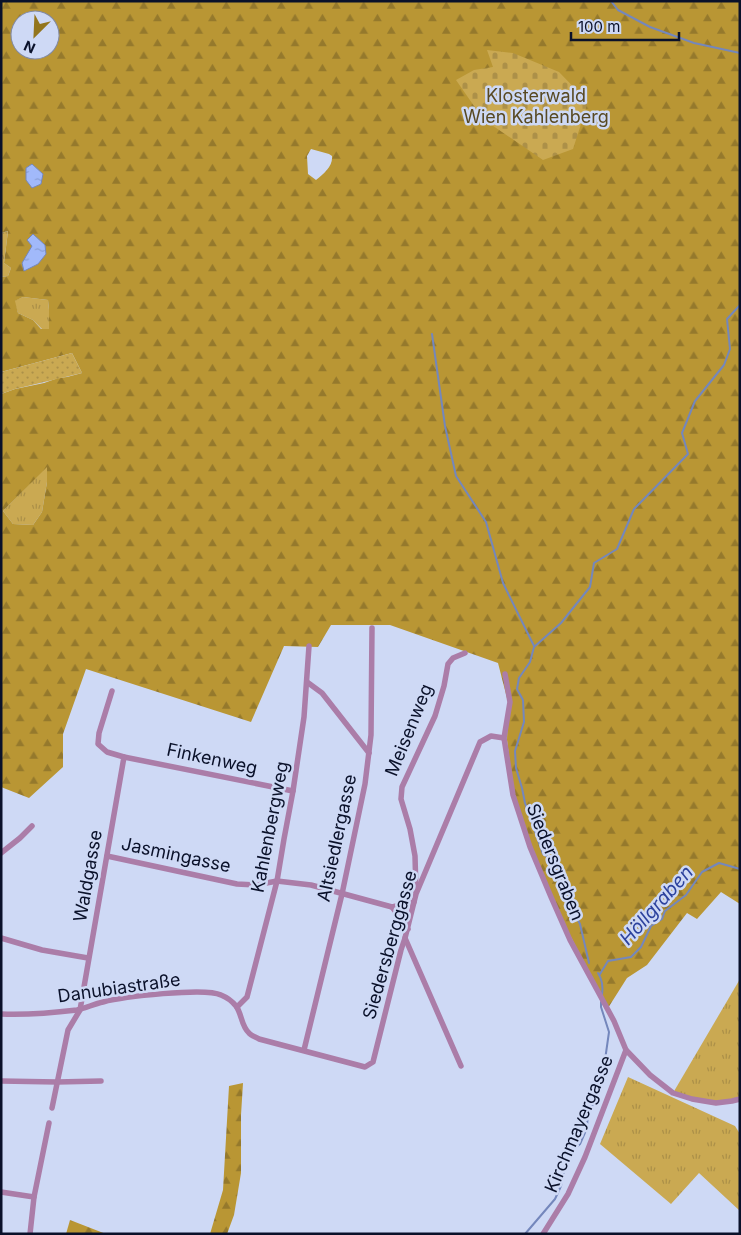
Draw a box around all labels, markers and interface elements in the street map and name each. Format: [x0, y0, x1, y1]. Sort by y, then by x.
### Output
north arrow [10, 10, 60, 60]
scale bar [571, 10, 678, 42]
text: 100 m [578, 17, 620, 36]
text: N [21, 37, 38, 57]
park label: Klosterwald Wien Kahlenberg [463, 85, 609, 127]
street label: Meisenweg [381, 681, 437, 779]
street label: Finkenweg [165, 739, 259, 778]
street label: Kahlenbergweg [246, 759, 293, 894]
street label: Altsiedlergasse [313, 772, 360, 904]
street label: Siedersgraben [522, 800, 588, 923]
street label: Waldgasse [69, 828, 106, 924]
street label: Jasmingasse [119, 833, 233, 876]
water label: Höllgraben [615, 861, 698, 950]
street label: Siedersberggasse [358, 868, 421, 1022]
street label: Danubiastraße [56, 968, 182, 1007]
street label: Kirchmayergasse [540, 1052, 617, 1196]

